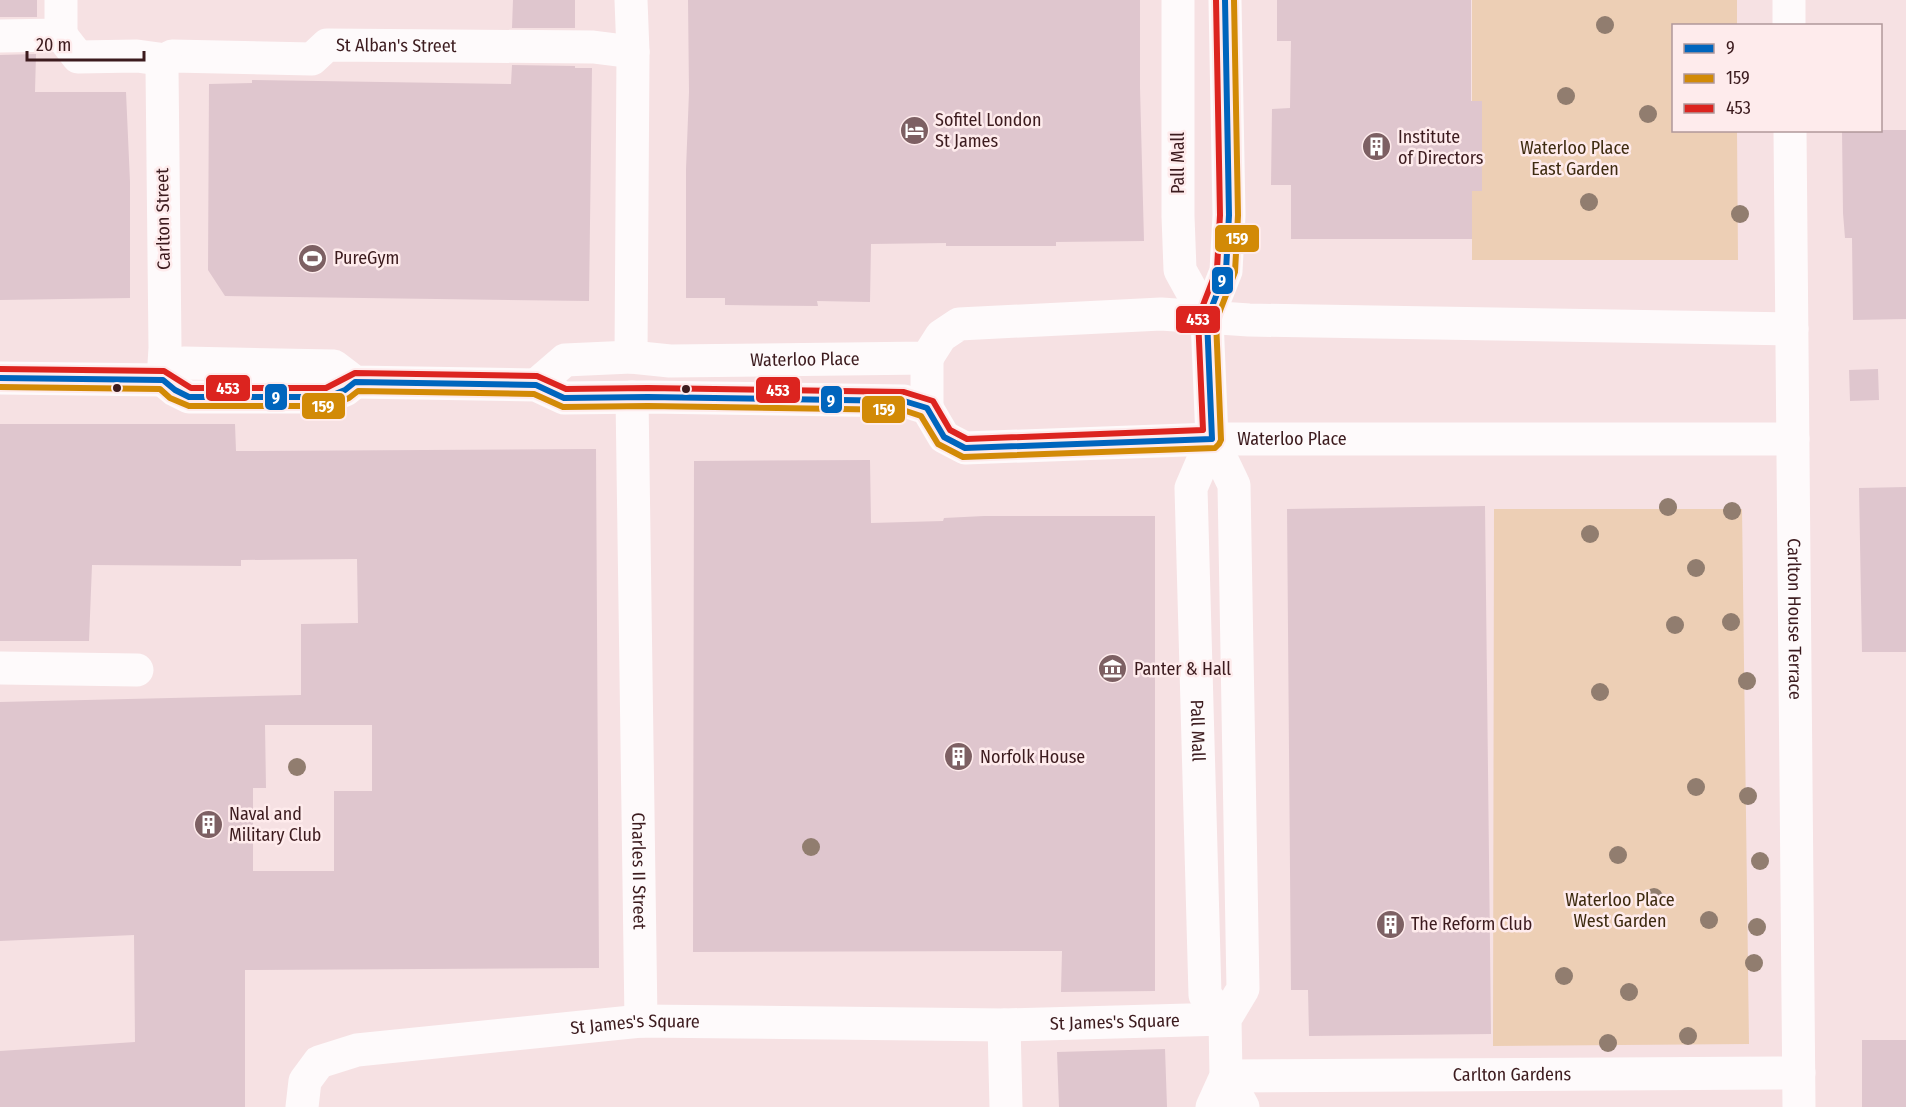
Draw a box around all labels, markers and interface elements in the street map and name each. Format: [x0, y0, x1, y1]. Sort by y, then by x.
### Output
scale bar [27, 24, 144, 62]
legend [1672, 24, 1882, 132]
text: 20 m [36, 34, 71, 56]
street label: St Alban's Street [336, 34, 457, 57]
text: 9 [1726, 37, 1735, 59]
text: 159 [1726, 67, 1750, 89]
text: 453 [1726, 97, 1751, 119]
place label: Sofitel London St James [935, 109, 1041, 152]
hotel icon: Sofitel London St James [898, 114, 930, 146]
place label: Institute of Directors [1398, 126, 1484, 169]
building icon: Institute of Directors [1361, 131, 1393, 163]
street label: Pall Mall [1167, 132, 1189, 194]
park label: Waterloo Place East Garden [1520, 137, 1630, 180]
street label: Carlton Street [151, 168, 175, 270]
line badge: 159 [1214, 224, 1260, 253]
text: 159 [1226, 229, 1248, 248]
sports icon: PureGym [297, 242, 329, 274]
place label: PureGym [334, 247, 399, 269]
line badge: 9 [1211, 266, 1234, 295]
text: 9 [1218, 271, 1226, 290]
line badge: 453 [1175, 305, 1221, 334]
text: 453 [1186, 310, 1210, 329]
street label: Waterloo Place [750, 348, 860, 371]
line badge: 453 [205, 374, 251, 402]
line badge: 453 [755, 376, 801, 404]
text: 453 [216, 379, 240, 398]
text: 453 [766, 381, 790, 400]
unlabelled marker [111, 382, 123, 394]
line badge: 9 [264, 383, 288, 411]
unlabelled marker [680, 383, 692, 395]
line badge: 9 [820, 385, 843, 414]
text: 9 [272, 388, 280, 407]
text: 9 [827, 391, 835, 410]
line badge: 159 [301, 392, 346, 420]
line badge: 159 [861, 395, 906, 424]
text: 159 [312, 397, 334, 416]
text: 159 [873, 400, 895, 419]
street label: Waterloo Place [1237, 428, 1347, 450]
street label: Carlton House Terrace [1783, 538, 1806, 700]
museum icon: Panter & Hall [1097, 653, 1129, 685]
place label: Panter & Hall [1134, 658, 1231, 680]
street label: Pall Mall [1186, 699, 1210, 762]
building icon: Norfolk House [943, 741, 975, 773]
place label: Norfolk House [980, 746, 1085, 768]
place label: Naval and Military Club [229, 803, 321, 846]
building icon: Naval and Military Club [192, 808, 224, 840]
street label: Charles II Street [627, 812, 651, 930]
park label: Waterloo Place West Garden [1565, 889, 1675, 932]
building icon: The Reform Club [1374, 908, 1406, 940]
place label: The Reform Club [1411, 913, 1532, 935]
street label: St James's Square [1050, 1009, 1180, 1035]
street label: St James's Square [569, 1010, 700, 1039]
street label: Carlton Gardens [1453, 1063, 1572, 1086]

